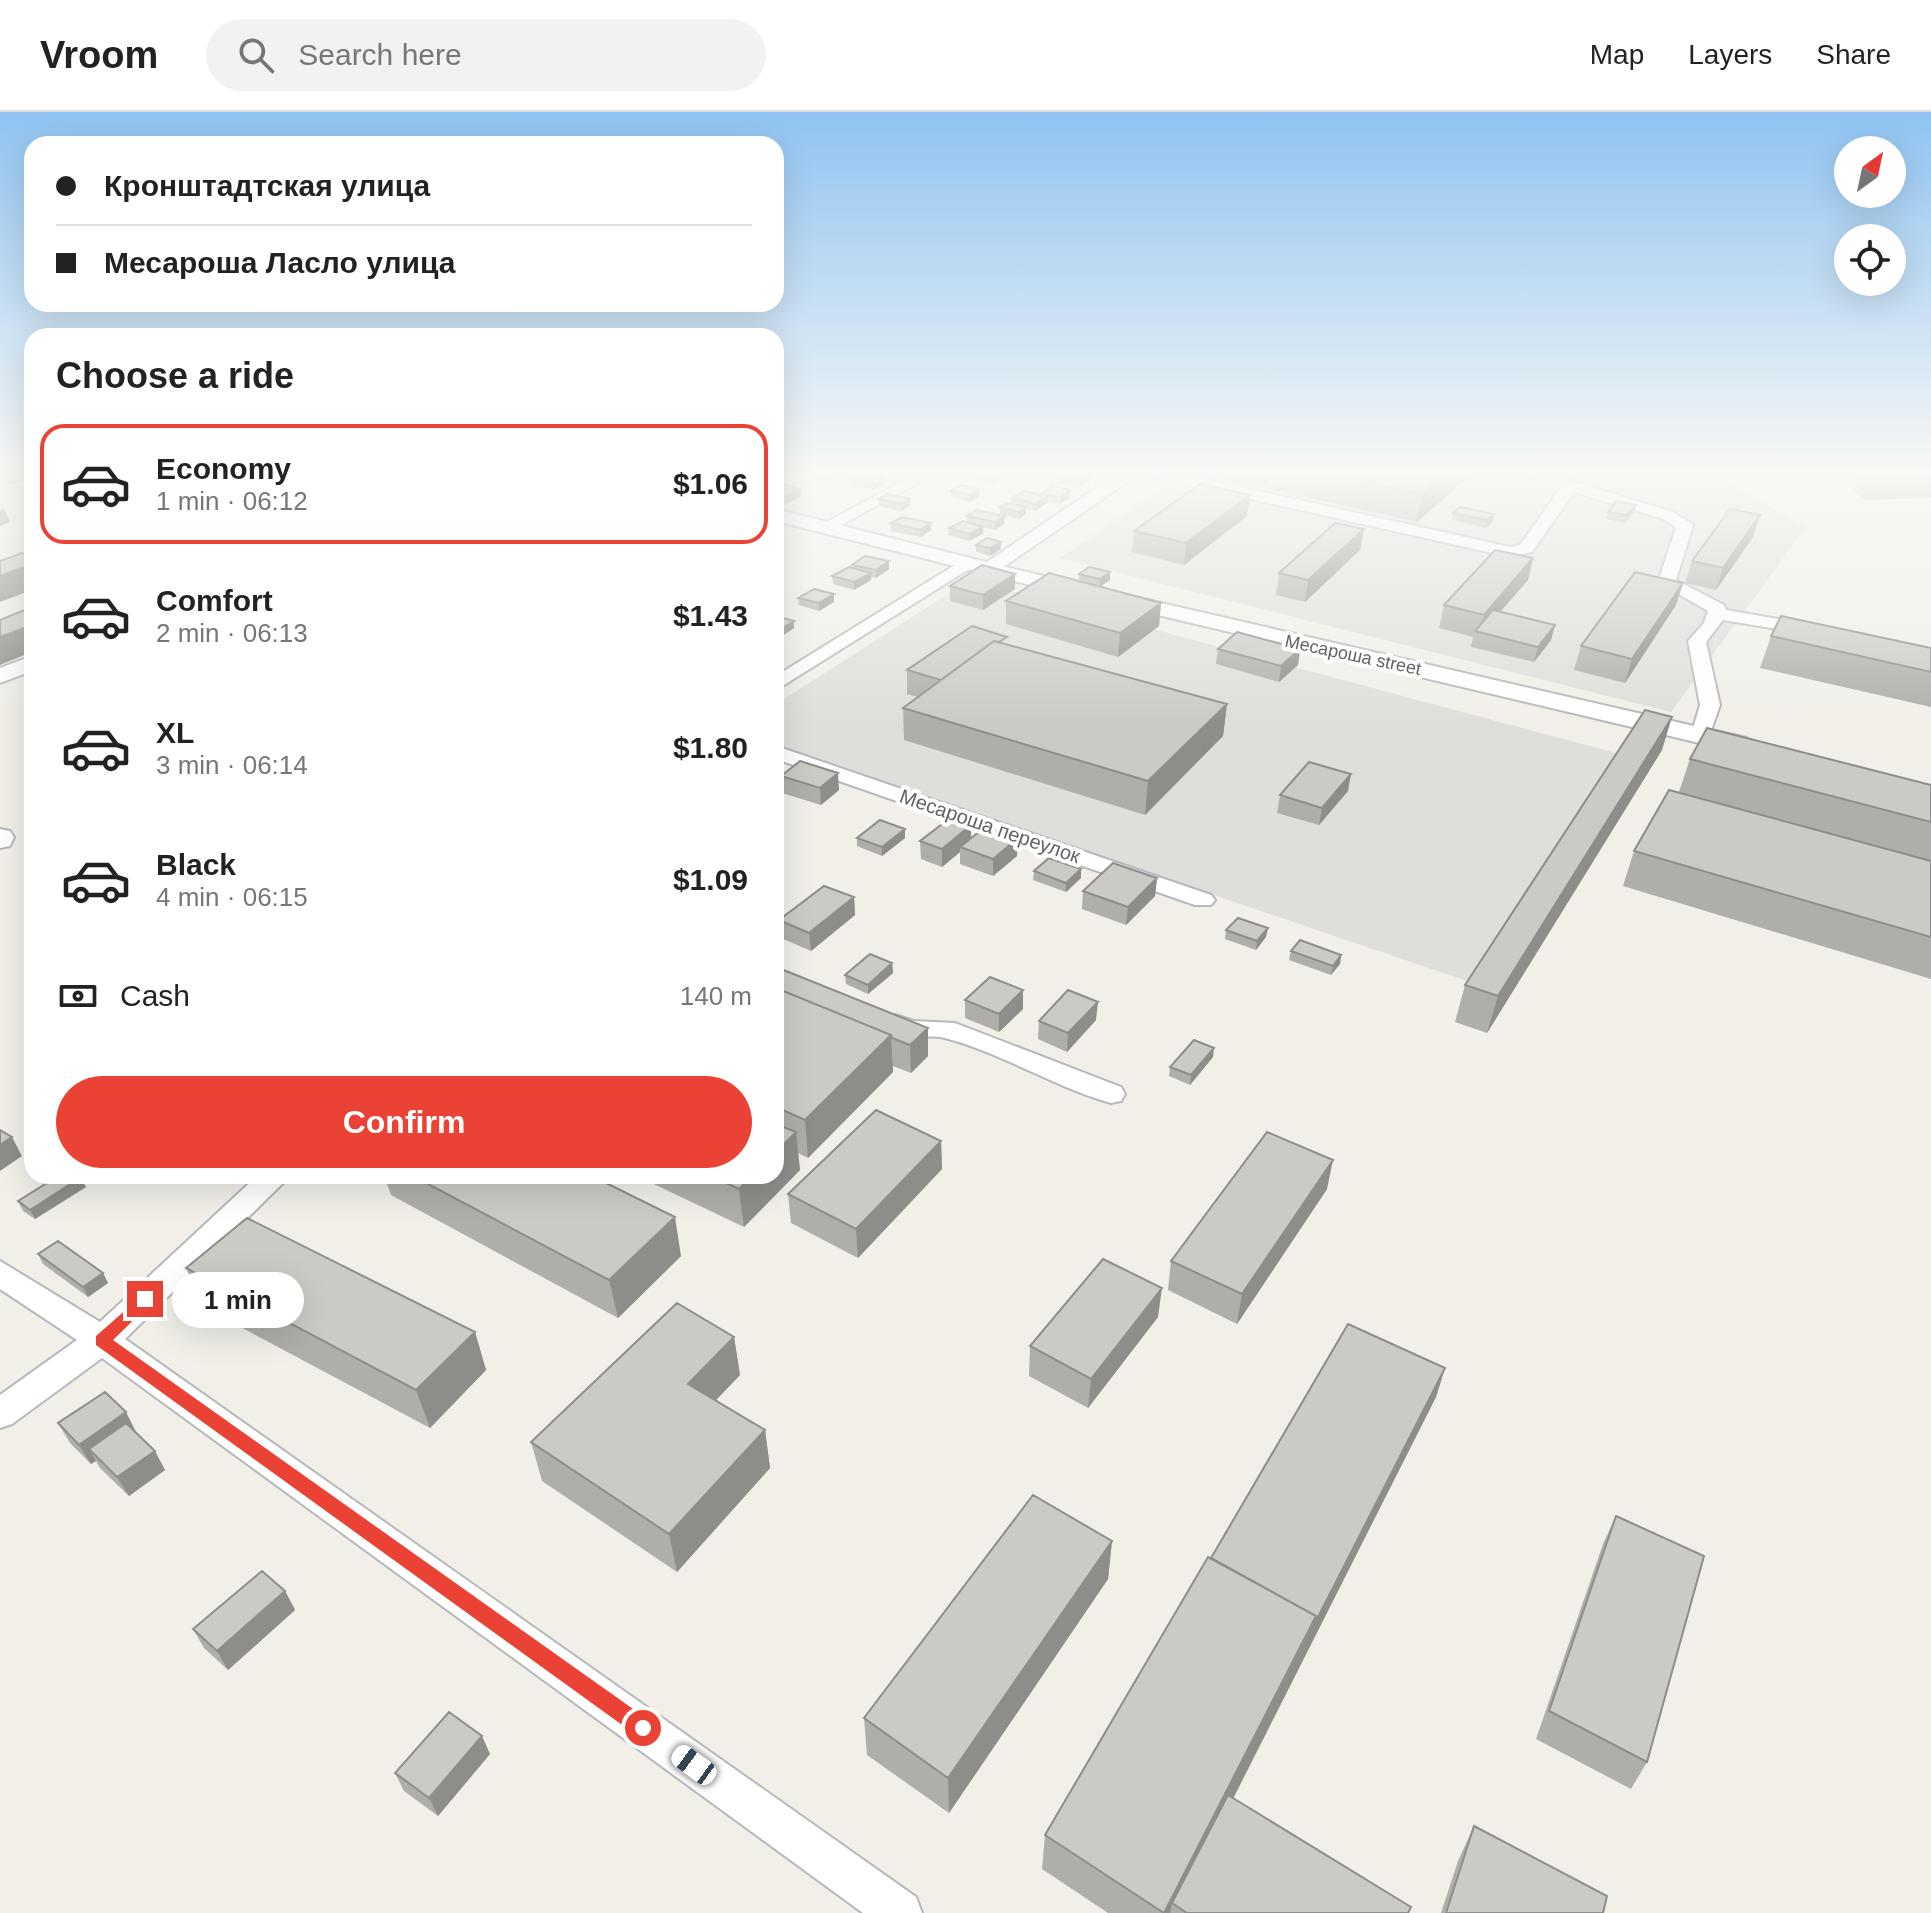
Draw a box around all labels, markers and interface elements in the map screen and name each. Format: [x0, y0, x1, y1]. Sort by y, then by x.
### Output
search box [206, 19, 766, 91]
icon: search [234, 33, 278, 77]
text: Vroom [40, 34, 158, 76]
text: Search here [298, 38, 462, 71]
text: Map [1590, 39, 1644, 70]
text: Layers [1688, 39, 1772, 70]
text: Share [1816, 39, 1891, 70]
north arrow [1834, 136, 1906, 208]
map controls [1834, 136, 1906, 296]
text: Кронштадтская улица [104, 169, 430, 202]
button: locate [1834, 224, 1906, 296]
text: Месароша Ласло улица [104, 246, 455, 279]
text: Choose a ride [56, 355, 294, 396]
icon: car [60, 448, 132, 520]
text: Economy [156, 452, 291, 485]
text: $1.06 [673, 467, 748, 500]
text: 1 min · 06:12 [156, 486, 308, 516]
icon: car [60, 580, 132, 652]
text: Comfort [156, 584, 273, 617]
text: $1.43 [673, 599, 748, 632]
text: 2 min · 06:13 [156, 618, 308, 648]
street label: Месароша street [1283, 631, 1423, 679]
icon: car [60, 712, 132, 784]
text: XL [156, 716, 194, 749]
text: $1.80 [673, 731, 748, 764]
text: 3 min · 06:14 [156, 750, 308, 780]
street label: Месароша переулок [897, 785, 1083, 867]
icon: car [60, 844, 132, 916]
text: Black [156, 848, 236, 881]
text: $1.09 [673, 863, 748, 896]
text: 4 min · 06:15 [156, 882, 308, 912]
icon: cash [56, 974, 100, 1018]
text: Cash [120, 979, 190, 1012]
text: 140 m [680, 981, 752, 1011]
button: Confirm [56, 1076, 752, 1168]
callout: 1 min [173, 1271, 305, 1327]
route end [127, 1281, 163, 1317]
text: 1 min [204, 1285, 272, 1315]
route start [625, 1710, 661, 1746]
car [668, 1741, 720, 1789]

